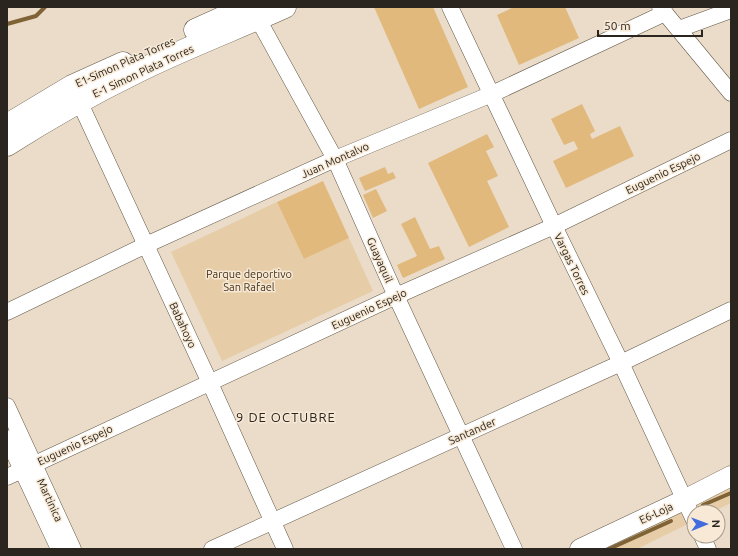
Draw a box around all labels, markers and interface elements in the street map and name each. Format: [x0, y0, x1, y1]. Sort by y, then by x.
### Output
scale bar [598, 12, 702, 38]
text: 50 m [604, 19, 631, 32]
street label: E1-Simon Plata Torres [73, 35, 177, 89]
street label: E-1 Simon Plata Torres [91, 42, 196, 100]
street label: Juan Montalvo [299, 140, 371, 180]
street label: Euguenio Espejo [624, 150, 702, 196]
street label: Vargas Torres [552, 231, 592, 297]
street label: Guayaquil [365, 235, 395, 285]
park label: Parque deportivo San Rafael [206, 268, 292, 293]
street label: Euguenio Espejo [330, 286, 408, 332]
street label: Babahoyo [167, 300, 199, 350]
district label: 9 DE OCTUBRE [236, 410, 336, 424]
street label: Santander [446, 415, 498, 447]
street label: Euguenio Espejo [36, 422, 114, 468]
street label: Martinica [35, 477, 65, 523]
street label: E6-Loja [637, 500, 675, 526]
north arrow [686, 504, 726, 544]
text: N [710, 520, 722, 528]

